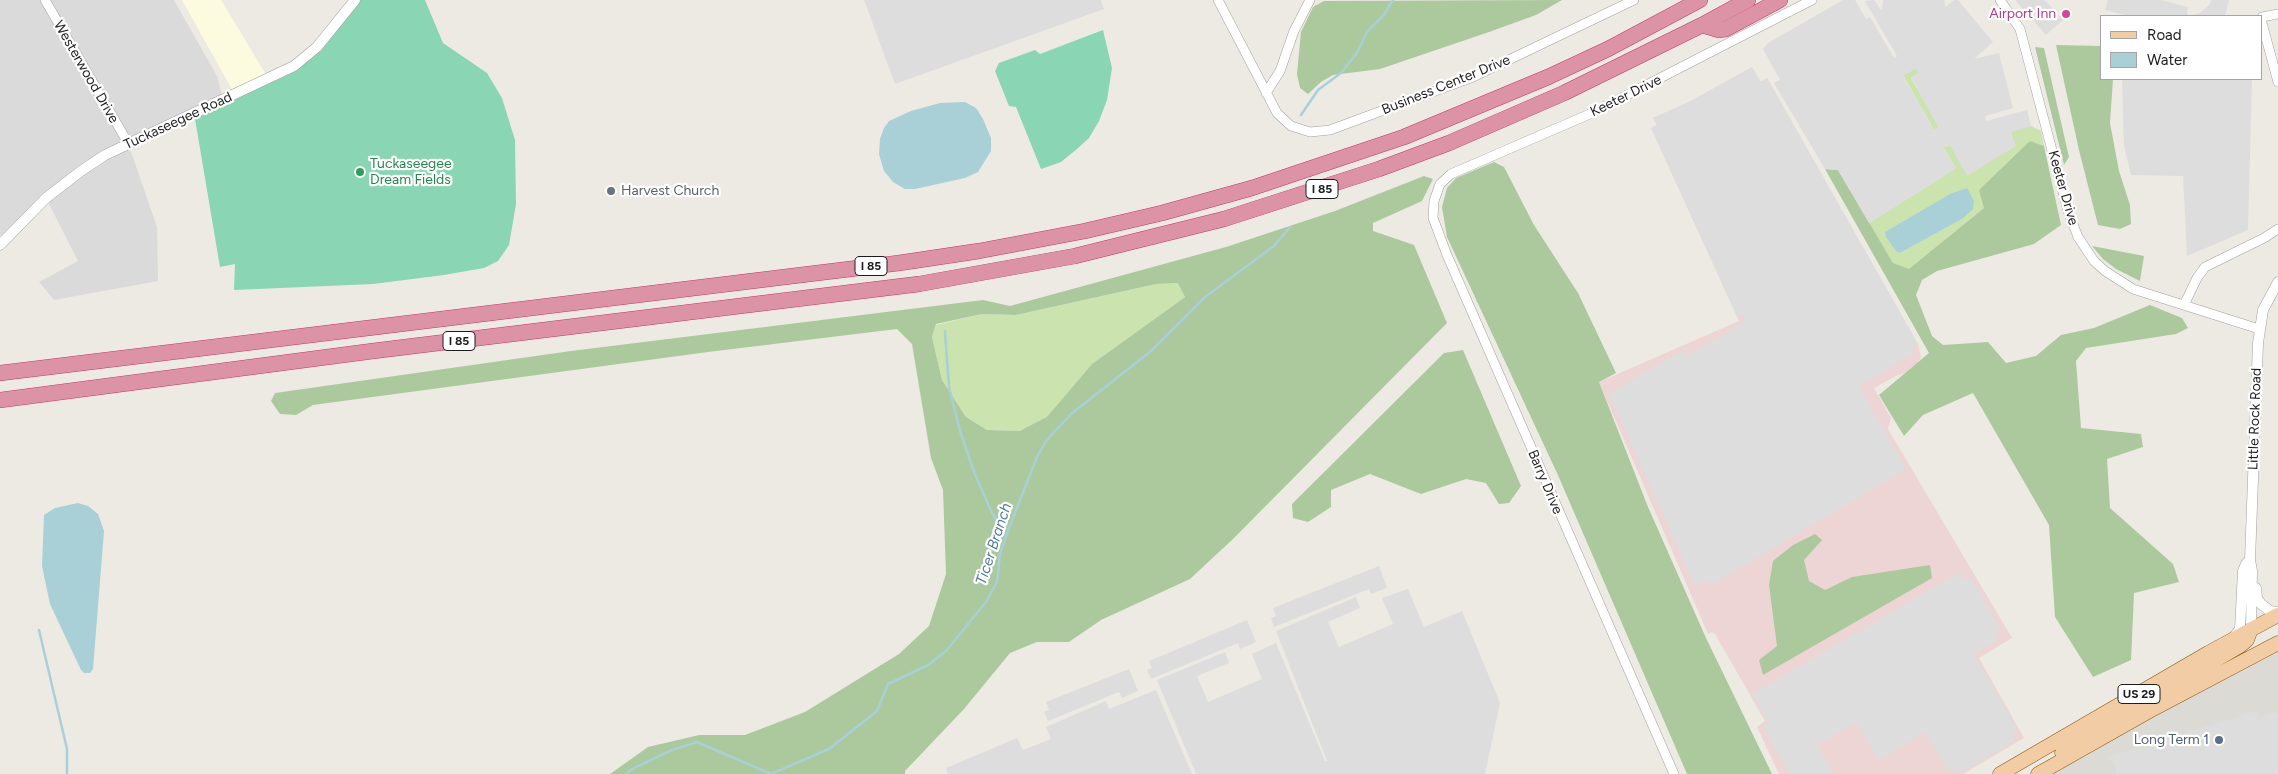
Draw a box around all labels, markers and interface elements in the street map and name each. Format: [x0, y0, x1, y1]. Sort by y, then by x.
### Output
place label: Airport Inn [1989, 6, 2056, 22]
marker: Airport Inn [2060, 8, 2072, 20]
legend [2100, 15, 2263, 80]
street label: Westerwood Drive [50, 18, 122, 126]
text: Road [2147, 26, 2182, 44]
text: Water [2147, 51, 2187, 69]
street label: Business Center Drive [1379, 52, 1513, 118]
street label: Keeter Drive [1588, 72, 1664, 120]
street label: Tuckaseegee Road [121, 89, 235, 153]
street label: Keeter Drive [2044, 149, 2082, 227]
place label: Tuckaseegee Dream Fields [370, 156, 452, 188]
marker: Tuckaseegee Dream Fields [354, 166, 366, 178]
road number: I 85 [1306, 180, 1338, 198]
place label: Harvest Church [621, 183, 719, 199]
marker: Harvest Church [605, 185, 617, 197]
road number: I 85 [855, 256, 887, 276]
road number: I 85 [443, 332, 475, 351]
street label: Little Rock Road [2245, 368, 2265, 470]
street label: Barry Drive [1524, 447, 1566, 517]
water label: Ticer Branch [972, 501, 1016, 587]
road number: US 29 [2118, 684, 2160, 704]
place label: Long Term 1 [2134, 732, 2209, 748]
marker: Long Term 1 [2213, 734, 2225, 746]

